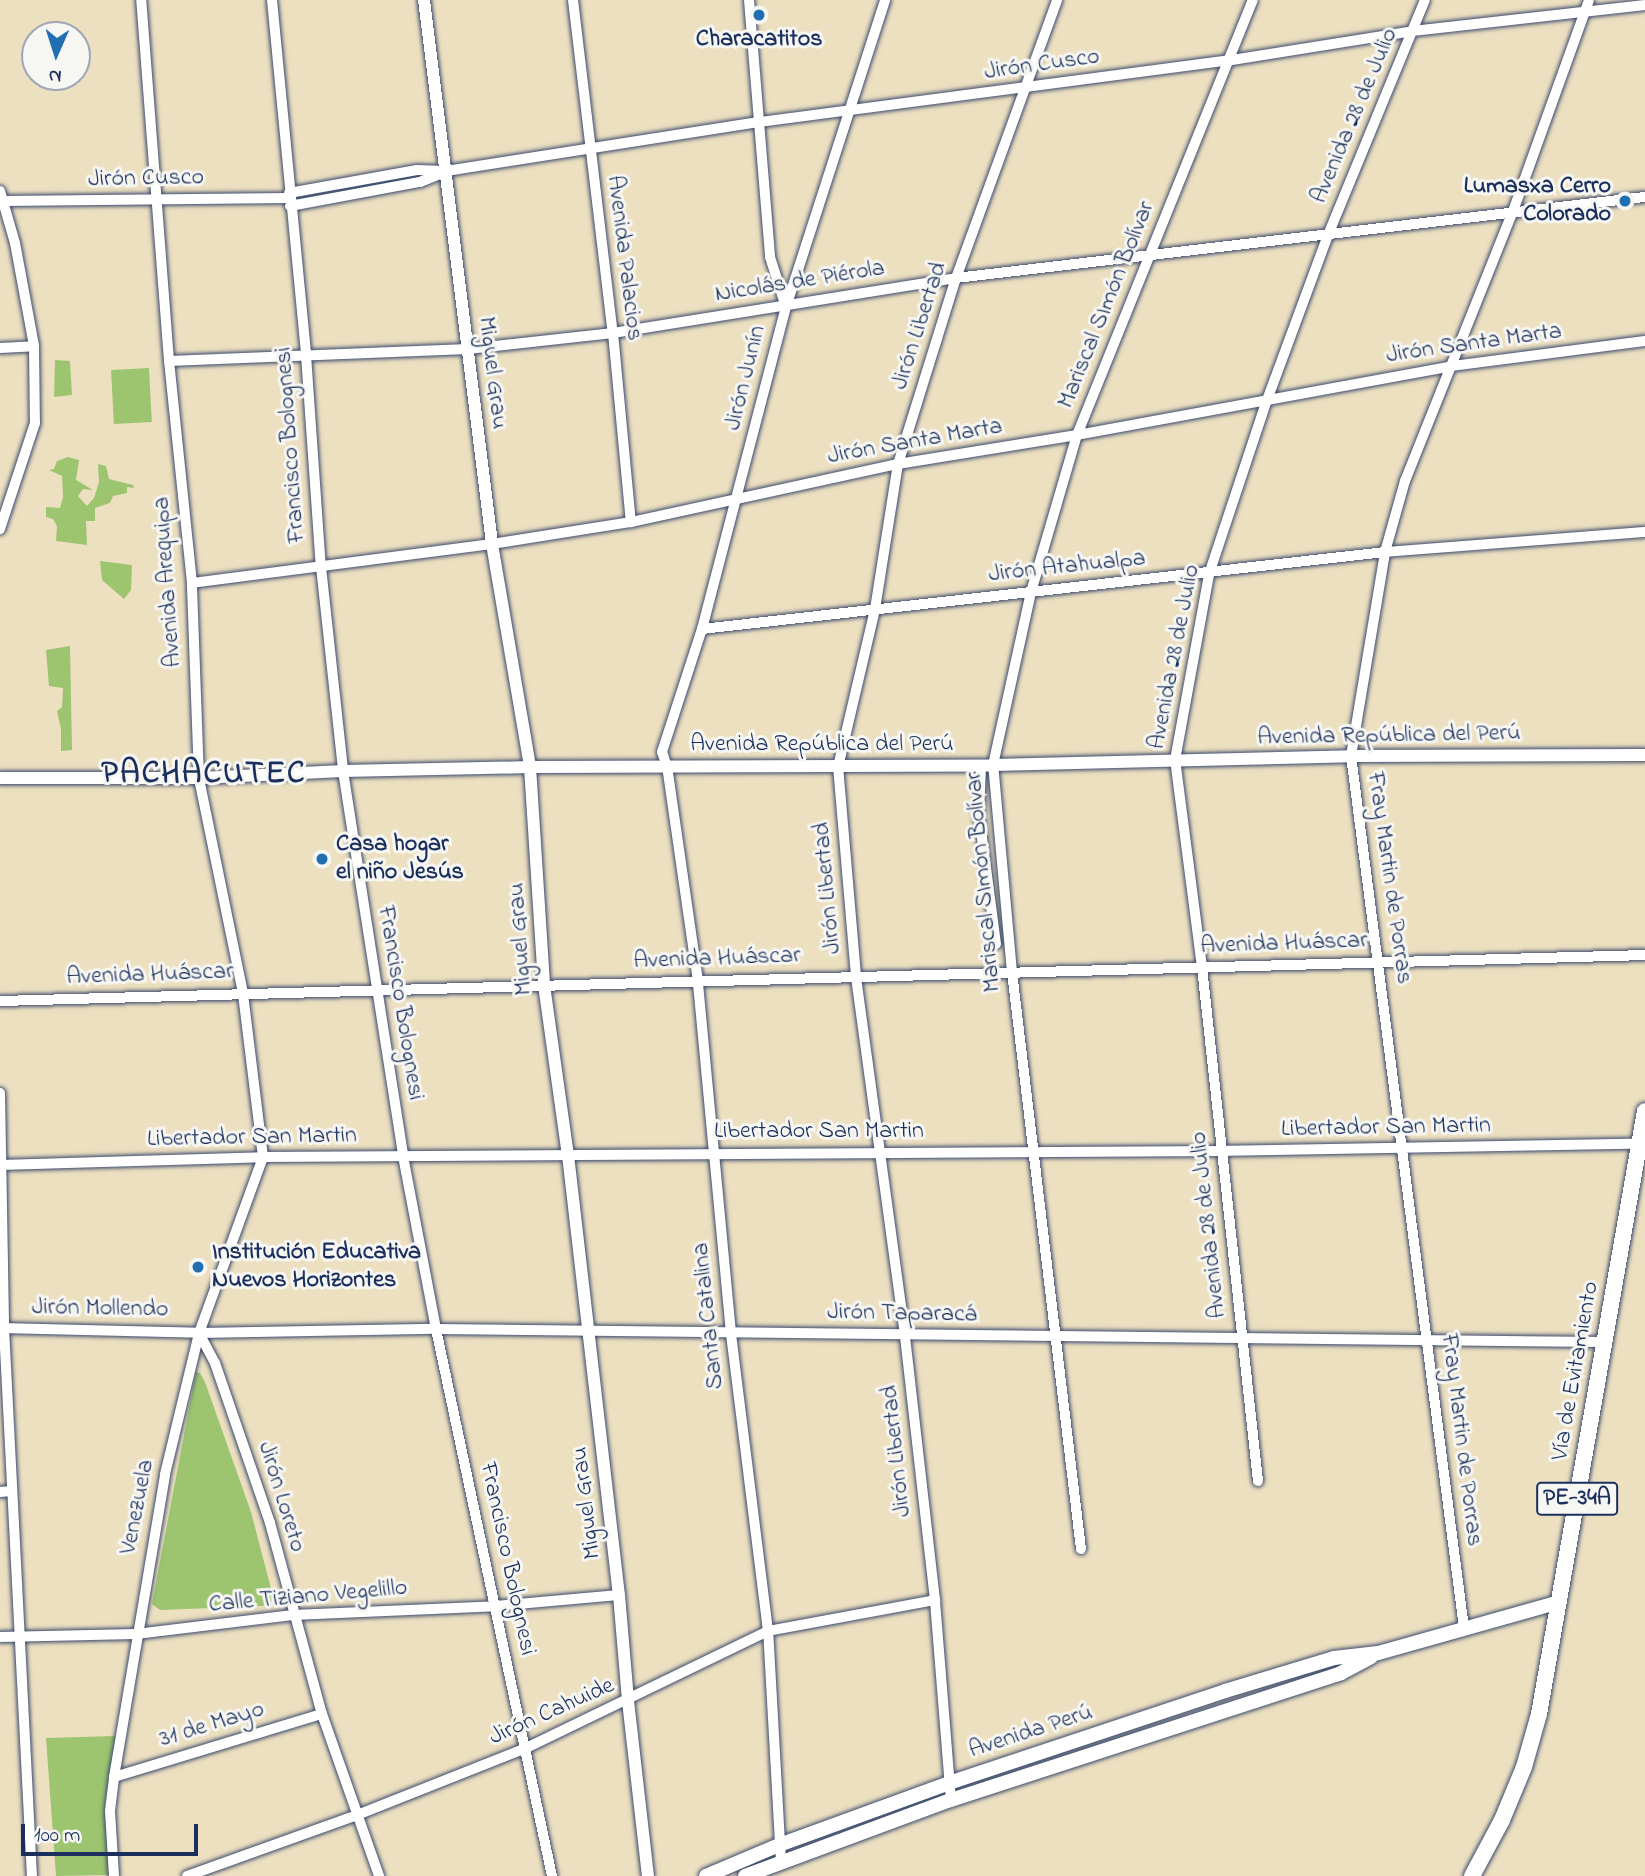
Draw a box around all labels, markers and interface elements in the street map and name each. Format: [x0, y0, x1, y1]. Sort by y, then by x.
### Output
marker: Characatitos [751, 7, 767, 23]
north arrow [21, 21, 91, 91]
street label: Avenida 28 de Julio [1305, 24, 1405, 208]
place label: Characatitos [696, 26, 822, 54]
street label: Jirón Cusco [983, 43, 1101, 87]
text: N [48, 62, 62, 89]
street label: Jirón Cusco [88, 164, 204, 194]
place label: Lumasxa Cerro Colorado [1464, 173, 1611, 229]
street label: Avenida Palacios [600, 174, 648, 342]
marker: Lumasxa Cerro Colorado [1617, 193, 1633, 209]
street label: Mariscal SImón Bolívar [1052, 197, 1162, 413]
street label: Nicolás de Piérola [713, 254, 887, 310]
street label: Jirón Libertad [886, 259, 954, 393]
street label: Miguel Grau [471, 315, 513, 431]
street label: Jirón Santa Marta [1384, 317, 1564, 371]
street label: Jirón Junín [719, 323, 773, 433]
street label: Francisco Bolognesi [270, 346, 312, 544]
street label: Jirón Santa Marta [825, 412, 1005, 472]
street label: Avenida Arequipa [148, 496, 188, 668]
street label: Jirón Atahualpa [987, 544, 1147, 590]
street label: Avenida 28 de Julio [1143, 562, 1207, 752]
street label: Avenida República del Perú [1257, 719, 1521, 753]
street label: Avenida República del Perú [690, 731, 954, 759]
district label: PACHACUTEC [103, 756, 305, 794]
street label: Fray Martin de Porras [1360, 770, 1418, 986]
street label: Mariscal SImón Bolívar [960, 771, 1008, 993]
street label: Jirón Libertad [808, 821, 848, 955]
place label: Casa hogar el niño Jesús [336, 831, 464, 887]
marker: Casa hogar el niño Jesús [314, 851, 330, 867]
street label: Miguel Grau [503, 882, 539, 996]
street label: Francisco Bolognesi [370, 904, 430, 1102]
street label: Avenida Huáscar [1200, 927, 1368, 961]
street label: Avenida Huáscar [633, 942, 801, 976]
street label: Avenida Huáscar [66, 958, 234, 992]
street label: Libertador San Martin [1281, 1112, 1491, 1144]
street label: Libertador San Martin [714, 1118, 924, 1146]
street label: Libertador San Martin [147, 1122, 357, 1154]
street label: Avenida 28 de Julio [1185, 1130, 1233, 1320]
place label: Institución Educativa Nuevos Horizontes [212, 1239, 421, 1295]
street label: Santa Catalina [687, 1241, 731, 1391]
marker: Institución Educativa Nuevos Horizontes [190, 1259, 206, 1275]
street label: Vía de Evitamiento [1546, 1279, 1606, 1463]
street label: Jirón Mollendo [31, 1293, 169, 1325]
street label: Jirón Taparacá [827, 1298, 977, 1330]
street label: Fray Martin de Porras [1434, 1332, 1488, 1548]
street label: Jirón Libertad [876, 1384, 918, 1518]
street label: Jirón Loreto [251, 1438, 311, 1556]
street label: Miguel Grau [566, 1445, 608, 1561]
street label: Venezuela [115, 1457, 161, 1557]
street label: Francisco Bolognesi [472, 1460, 542, 1658]
road number: PE-34A [1535, 1480, 1619, 1518]
street label: Calle Tiziano Vegelillo [208, 1574, 408, 1620]
street label: Jirón Cahuide [485, 1672, 619, 1752]
street label: 31 de Mayo [156, 1695, 268, 1755]
street label: Avenida Perú [965, 1698, 1097, 1766]
scale bar [24, 1810, 201, 1854]
text: 100 m [34, 1821, 80, 1851]

